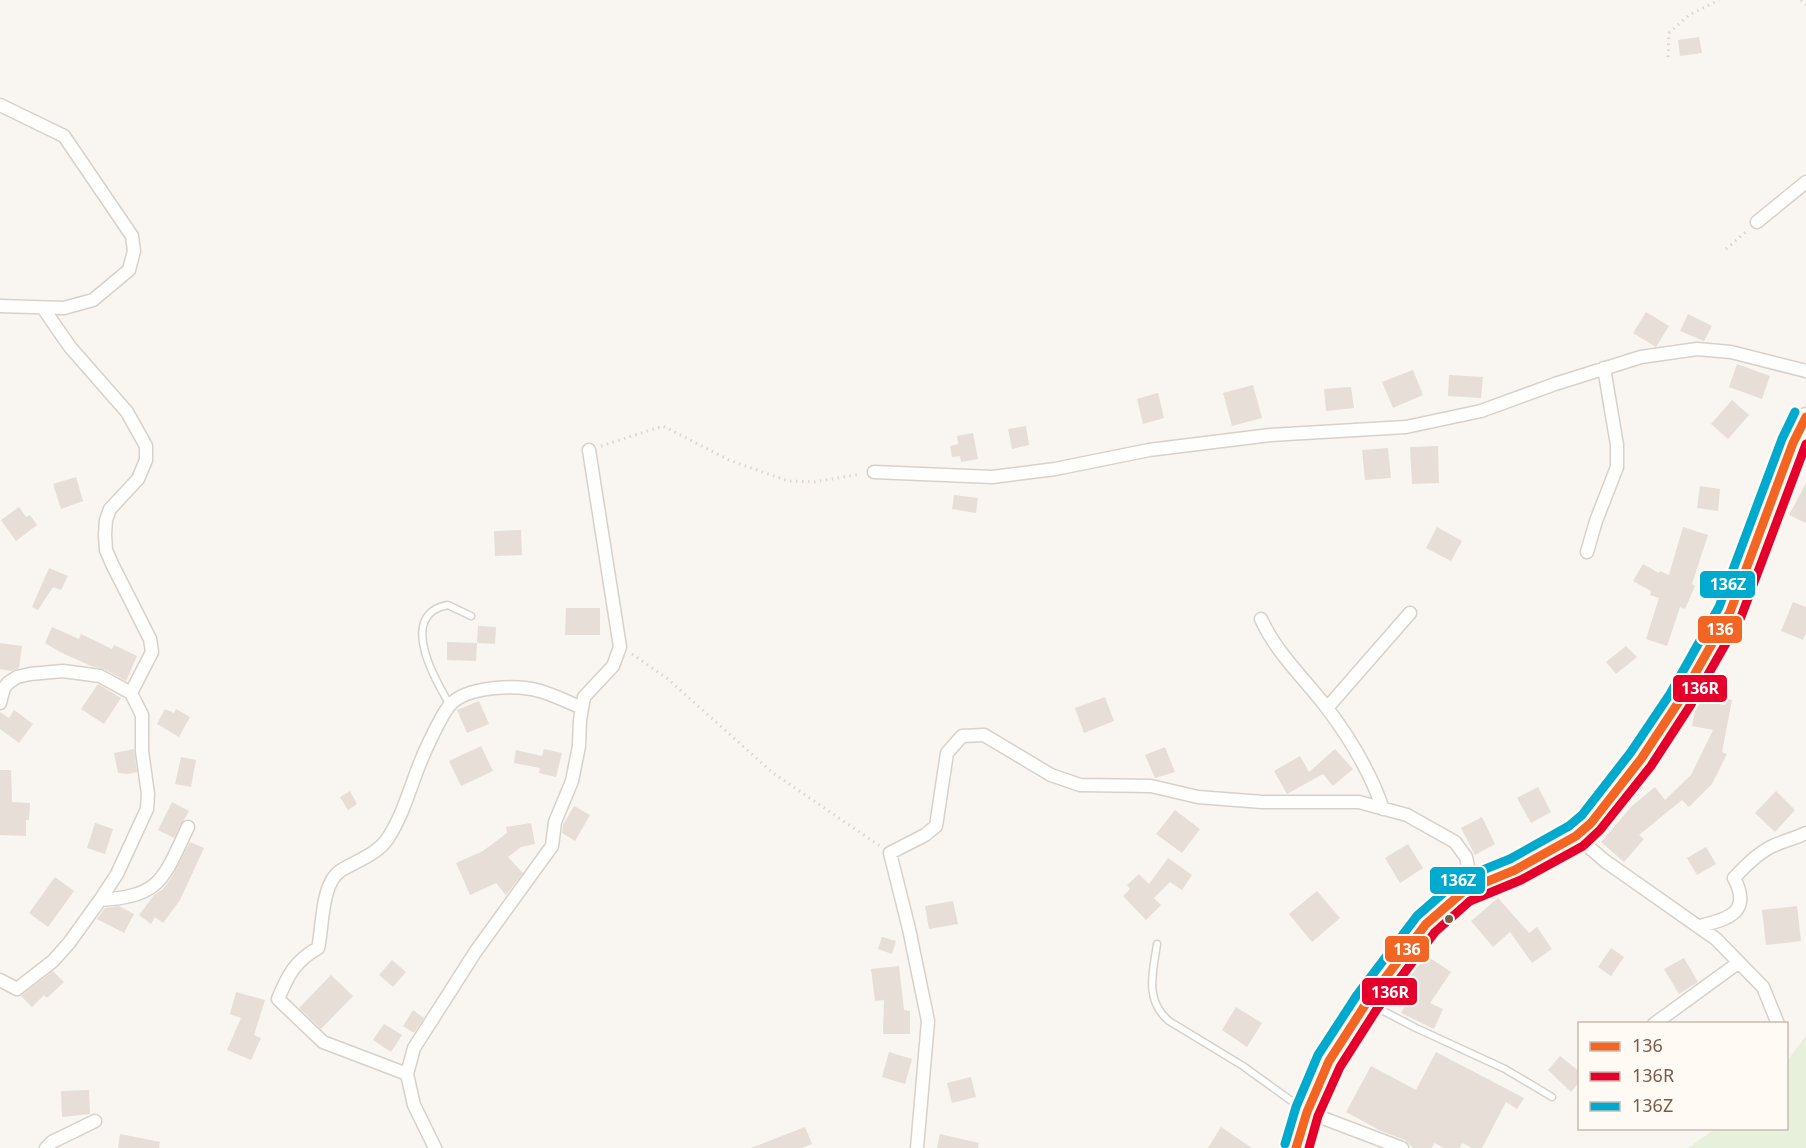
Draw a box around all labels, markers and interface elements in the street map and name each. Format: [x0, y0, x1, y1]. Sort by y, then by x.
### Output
line badge: 136Z [1699, 570, 1756, 599]
text: 136Z [1710, 573, 1746, 595]
line badge: 136 [1697, 615, 1743, 644]
text: 136 [1706, 618, 1734, 640]
line badge: 136R [1672, 674, 1728, 703]
text: 136R [1681, 677, 1719, 699]
line badge: 136Z [1429, 866, 1486, 895]
text: 136Z [1440, 869, 1476, 891]
unlabelled marker [1443, 913, 1455, 925]
line badge: 136 [1384, 935, 1430, 963]
text: 136 [1393, 938, 1421, 960]
line badge: 136R [1361, 977, 1418, 1006]
text: 136R [1371, 981, 1409, 1003]
legend [1578, 1022, 1788, 1130]
text: 136 [1632, 1033, 1663, 1057]
text: 136R [1632, 1063, 1674, 1087]
text: 136Z [1632, 1093, 1673, 1117]

